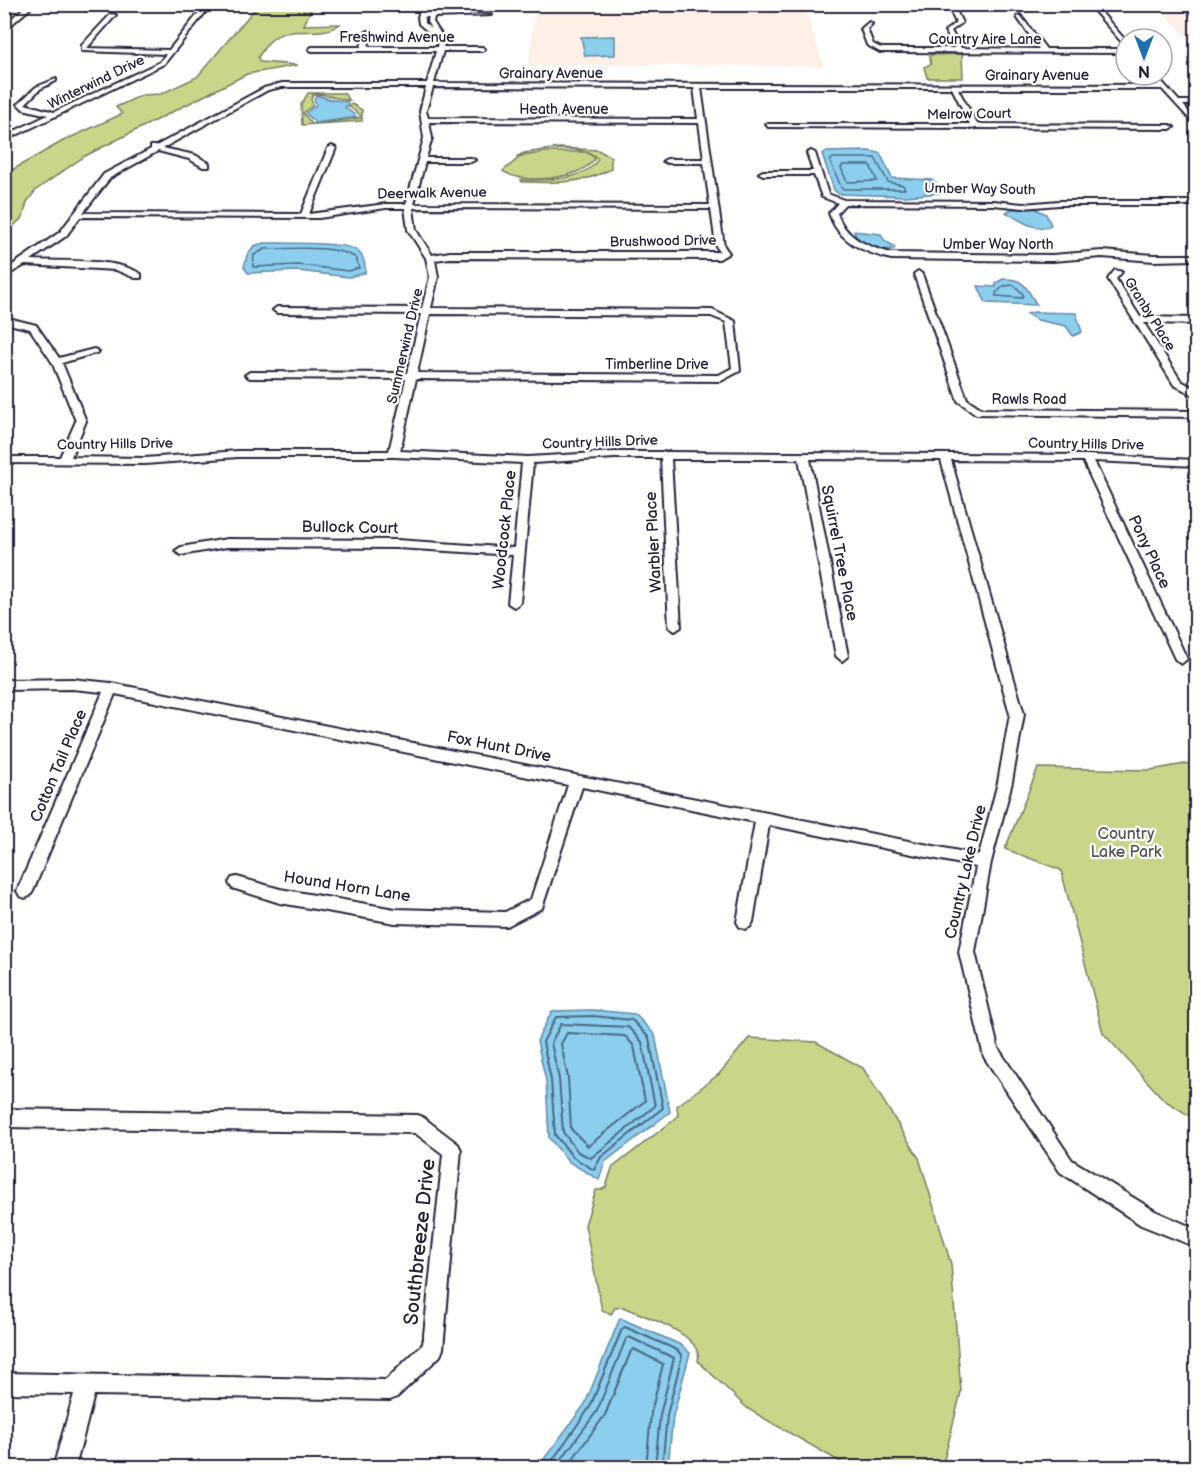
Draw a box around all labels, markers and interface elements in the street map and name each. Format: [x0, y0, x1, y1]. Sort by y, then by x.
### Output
north arrow [1114, 27, 1174, 87]
street label: Freshwind Avenue [339, 29, 455, 46]
street label: Country Aire Lane [928, 31, 1042, 48]
street label: Winterwind Drive [45, 51, 147, 113]
text: N [1138, 61, 1150, 80]
street label: Grainary Avenue [499, 65, 603, 82]
street label: Grainary Avenue [985, 67, 1089, 84]
street label: Heath Avenue [519, 101, 609, 118]
street label: Melrow Court [927, 105, 1012, 123]
street label: Umber Way South [924, 180, 1036, 198]
street label: Deerwalk Avenue [377, 184, 487, 202]
street label: Brushwood Drive [609, 232, 717, 250]
street label: Umber Way North [942, 236, 1054, 253]
street label: Granby Place [1121, 274, 1179, 354]
street label: Summerwind Drive [383, 287, 427, 405]
street label: Timberline Drive [605, 356, 709, 373]
street label: Rawls Road [992, 391, 1066, 408]
street label: Country Hills Drive [542, 431, 658, 453]
street label: Country Hills Drive [57, 434, 173, 454]
street label: Country Hills Drive [1028, 434, 1144, 454]
street label: Woodcock Place [489, 469, 521, 591]
street label: Squirrel Tree Place [817, 483, 862, 623]
street label: Warbler Place [642, 490, 666, 593]
street label: Pony Place [1124, 512, 1174, 592]
street label: Bullock Court [301, 518, 399, 538]
street label: Cotton Tail Place [27, 706, 92, 825]
street label: Fox Hunt Drive [445, 728, 553, 767]
street label: Country Lake Drive [941, 803, 991, 941]
park label: Country Lake Park [1090, 825, 1162, 862]
street label: Hound Horn Lane [282, 868, 412, 906]
street label: Southbreeze Drive [399, 1158, 441, 1326]

